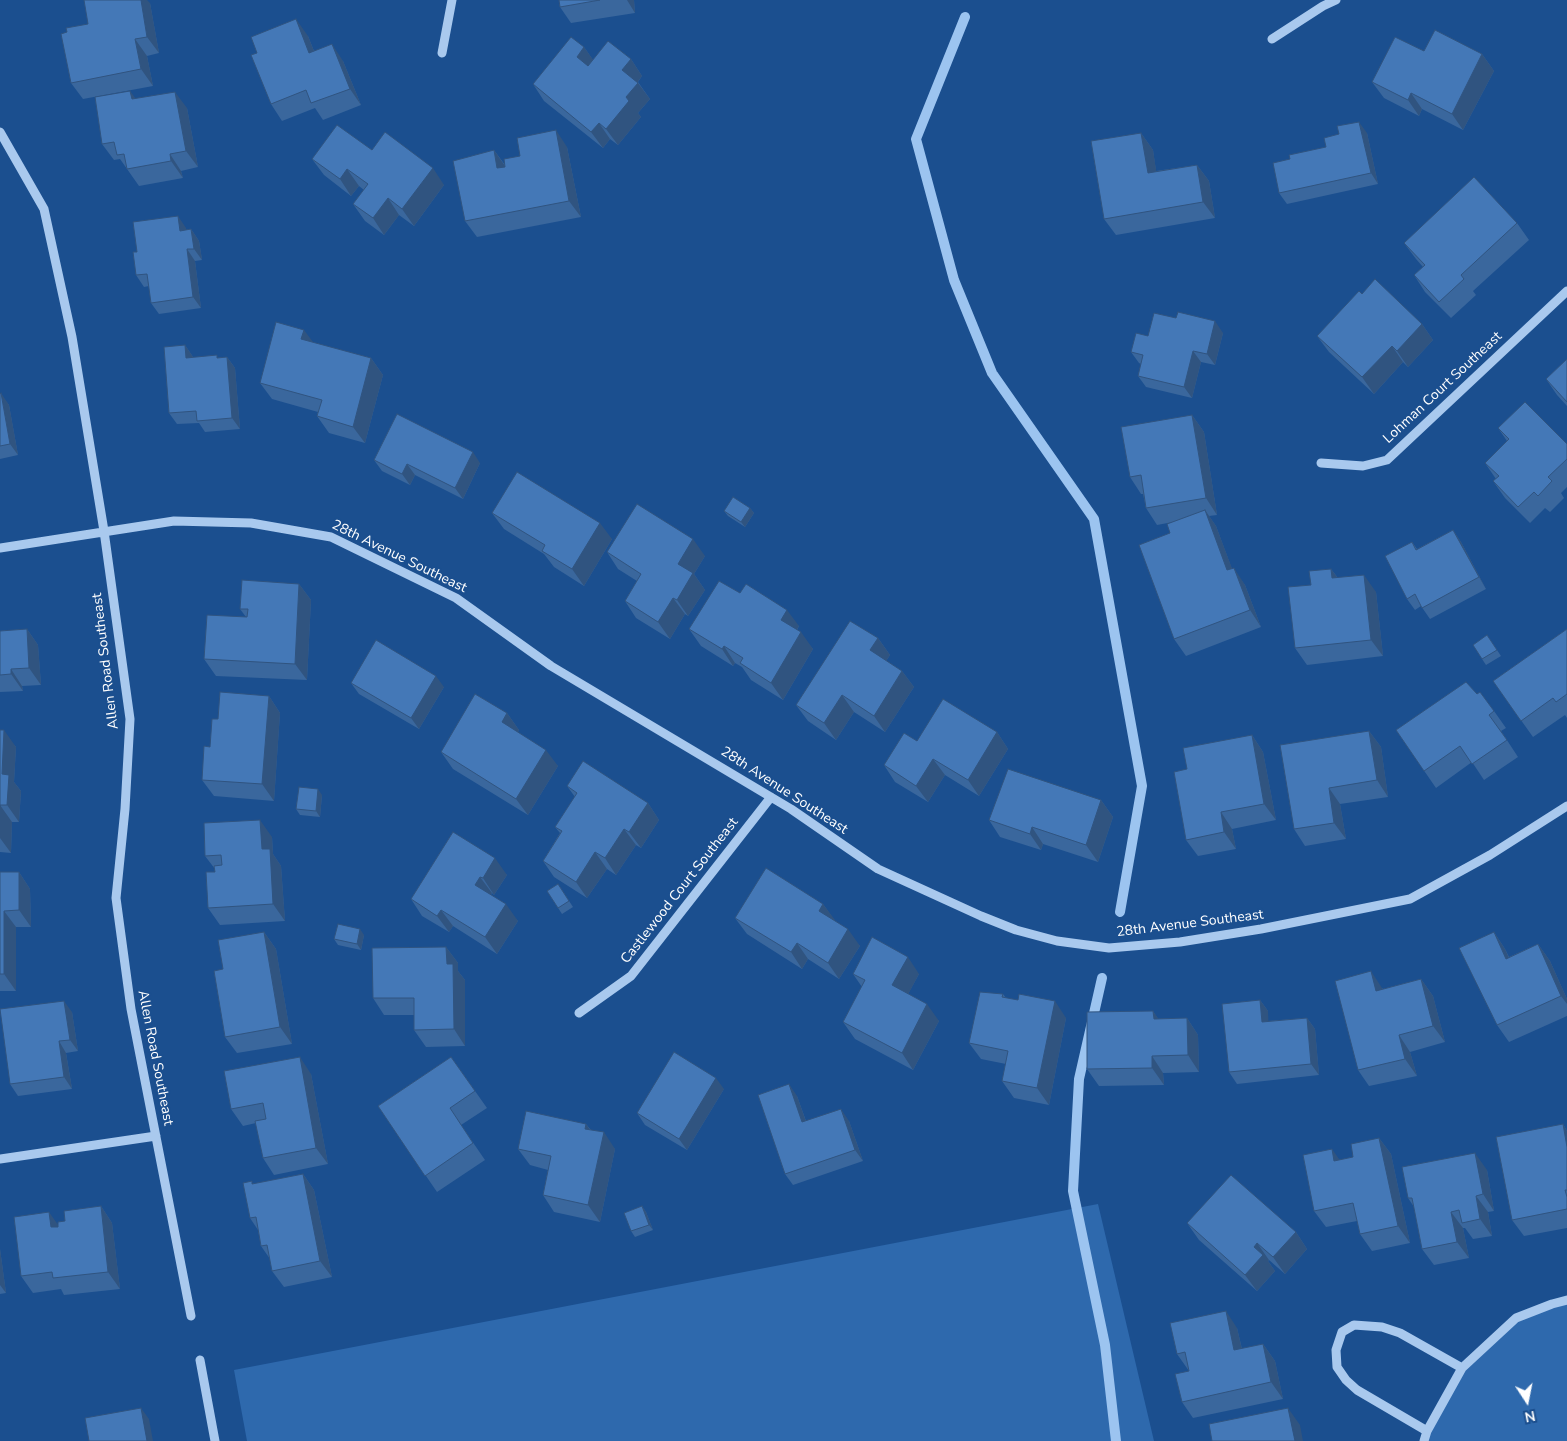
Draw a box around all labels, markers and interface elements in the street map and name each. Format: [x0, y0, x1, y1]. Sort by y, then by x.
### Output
street label: Lohman Court Southeast [1380, 329, 1506, 447]
street label: 28th Avenue Southeast [329, 517, 469, 597]
street label: Allen Road Southeast [89, 592, 123, 730]
street label: 28th Avenue Southeast [717, 744, 851, 838]
street label: Castlewood Court Southeast [618, 815, 742, 967]
street label: 28th Avenue Southeast [1116, 907, 1264, 941]
street label: Allen Road Southeast [134, 989, 176, 1127]
north arrow [1502, 1376, 1552, 1426]
text: N [1523, 1406, 1537, 1427]

